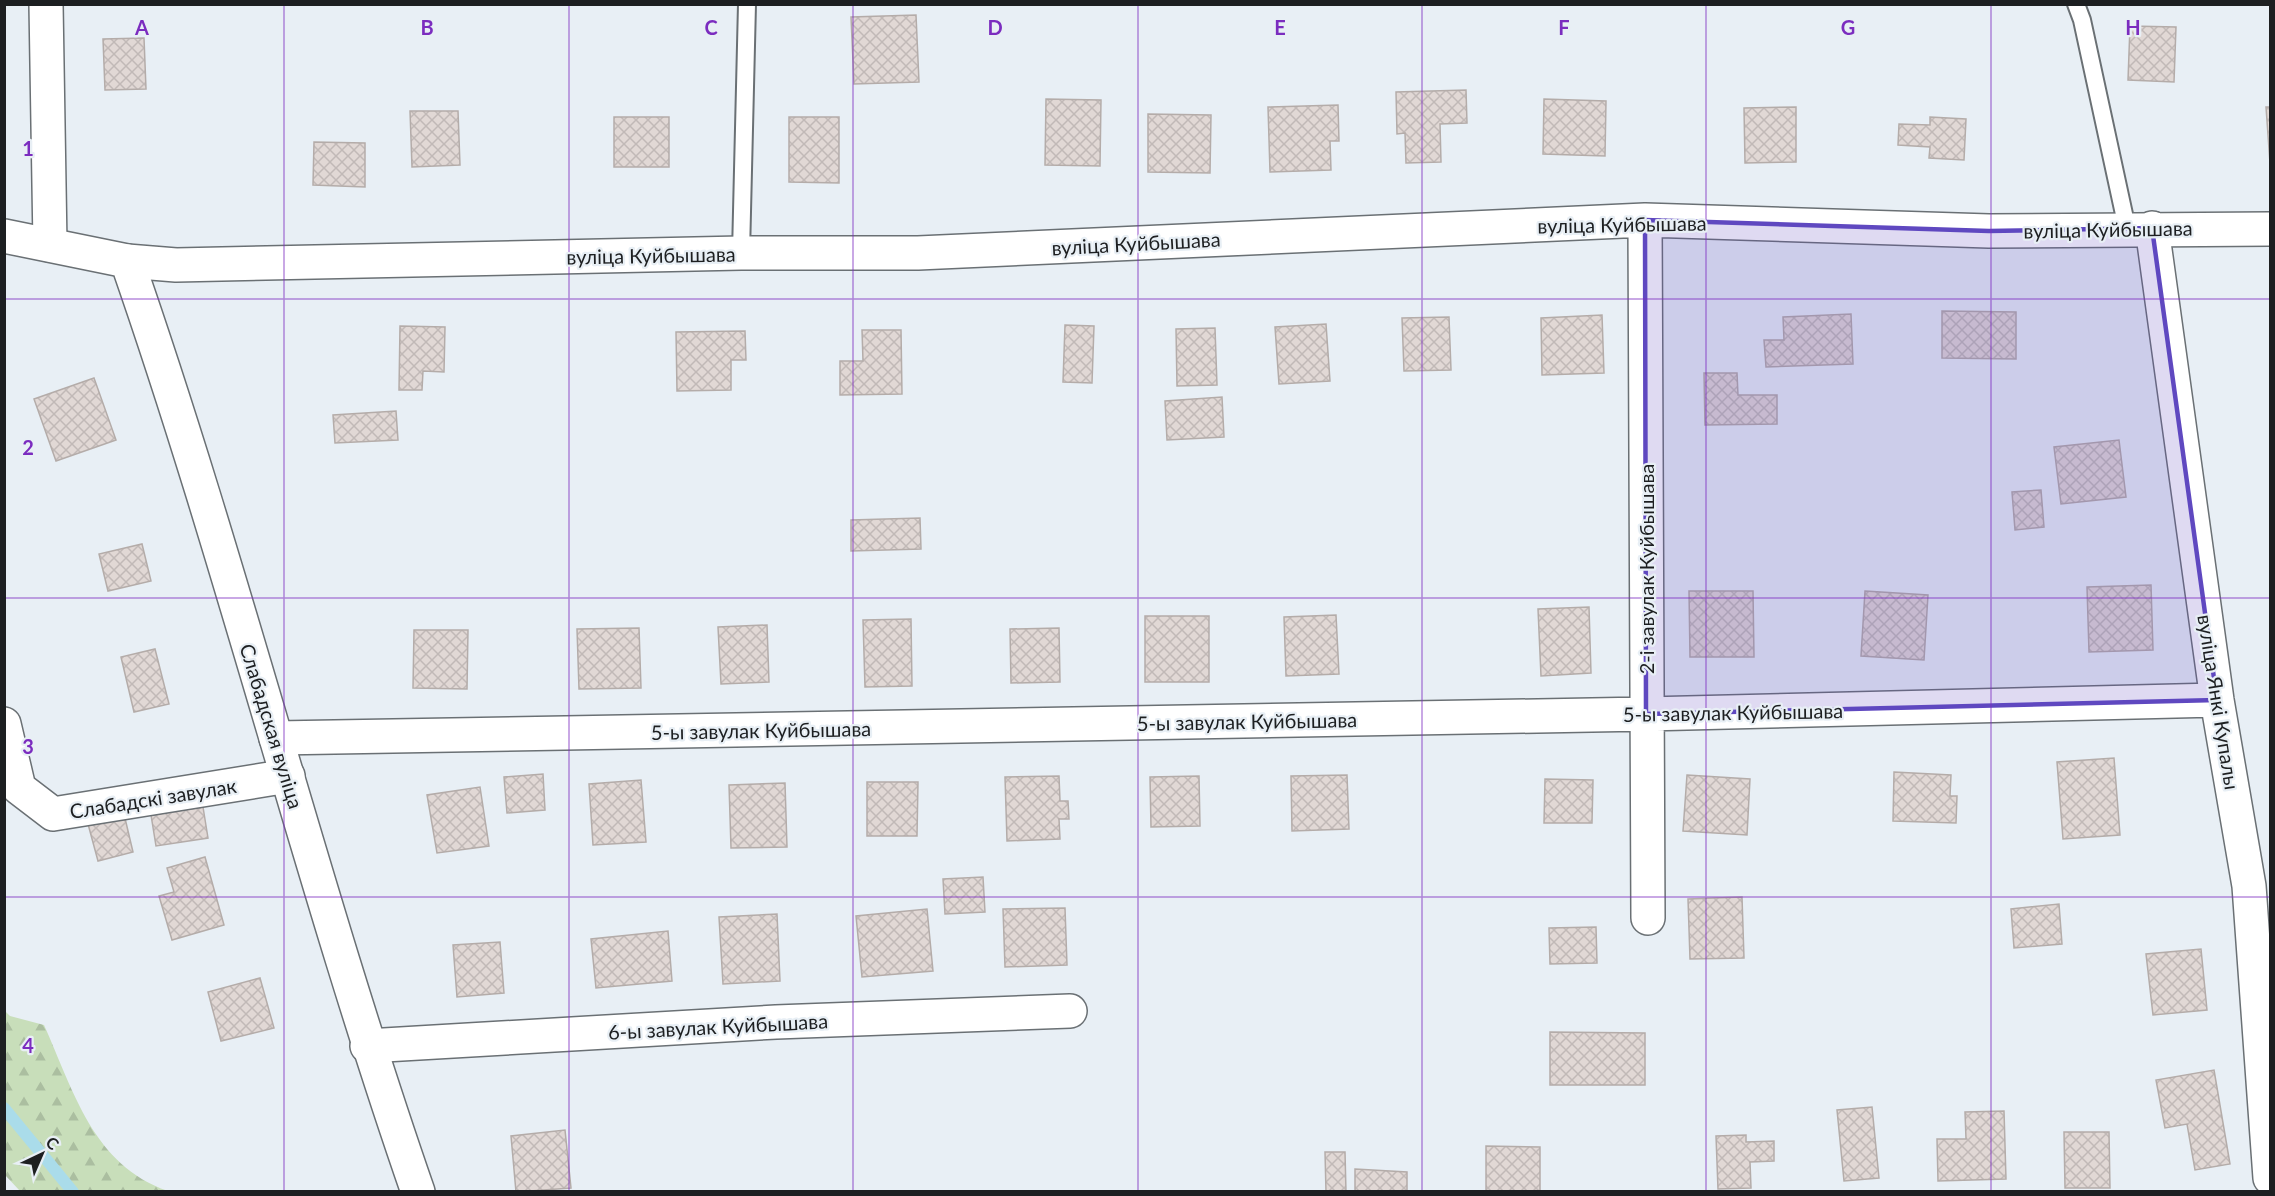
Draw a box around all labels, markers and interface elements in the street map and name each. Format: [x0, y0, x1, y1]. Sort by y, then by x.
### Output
text: A [134, 15, 149, 39]
text: B [420, 15, 434, 39]
text: C [704, 15, 718, 39]
text: D [987, 15, 1003, 39]
text: E [1274, 15, 1286, 39]
text: F [1558, 15, 1570, 39]
text: G [1841, 15, 1855, 39]
text: H [2125, 15, 2141, 39]
text: 1 [22, 136, 34, 160]
street label: вуліца Куйбышава [1537, 211, 1707, 237]
street label: вуліца Куйбышава [2023, 216, 2193, 242]
street label: вуліца Куйбышава [1051, 227, 1221, 259]
street label: вуліца Куйбышава [566, 242, 736, 268]
text: 2 [22, 435, 34, 459]
street label: 2-і завулак Куйбышава [1634, 464, 1658, 674]
street label: вуліца Янкі Купалы [2193, 613, 2245, 791]
street label: Слабадская вуліца [235, 641, 309, 811]
street label: 5-ы завулак Куйбышава [1623, 698, 1843, 726]
street label: 5-ы завулак Куйбышава [1137, 707, 1357, 735]
street label: 5-ы завулак Куйбышава [651, 716, 871, 744]
text: 3 [22, 734, 34, 758]
street label: Слабадскі завулак [68, 773, 239, 823]
street label: 6-ы завулак Куйбышава [607, 1008, 829, 1044]
text: 4 [22, 1033, 34, 1057]
north arrow [12, 1124, 72, 1184]
text: С [42, 1132, 63, 1154]

